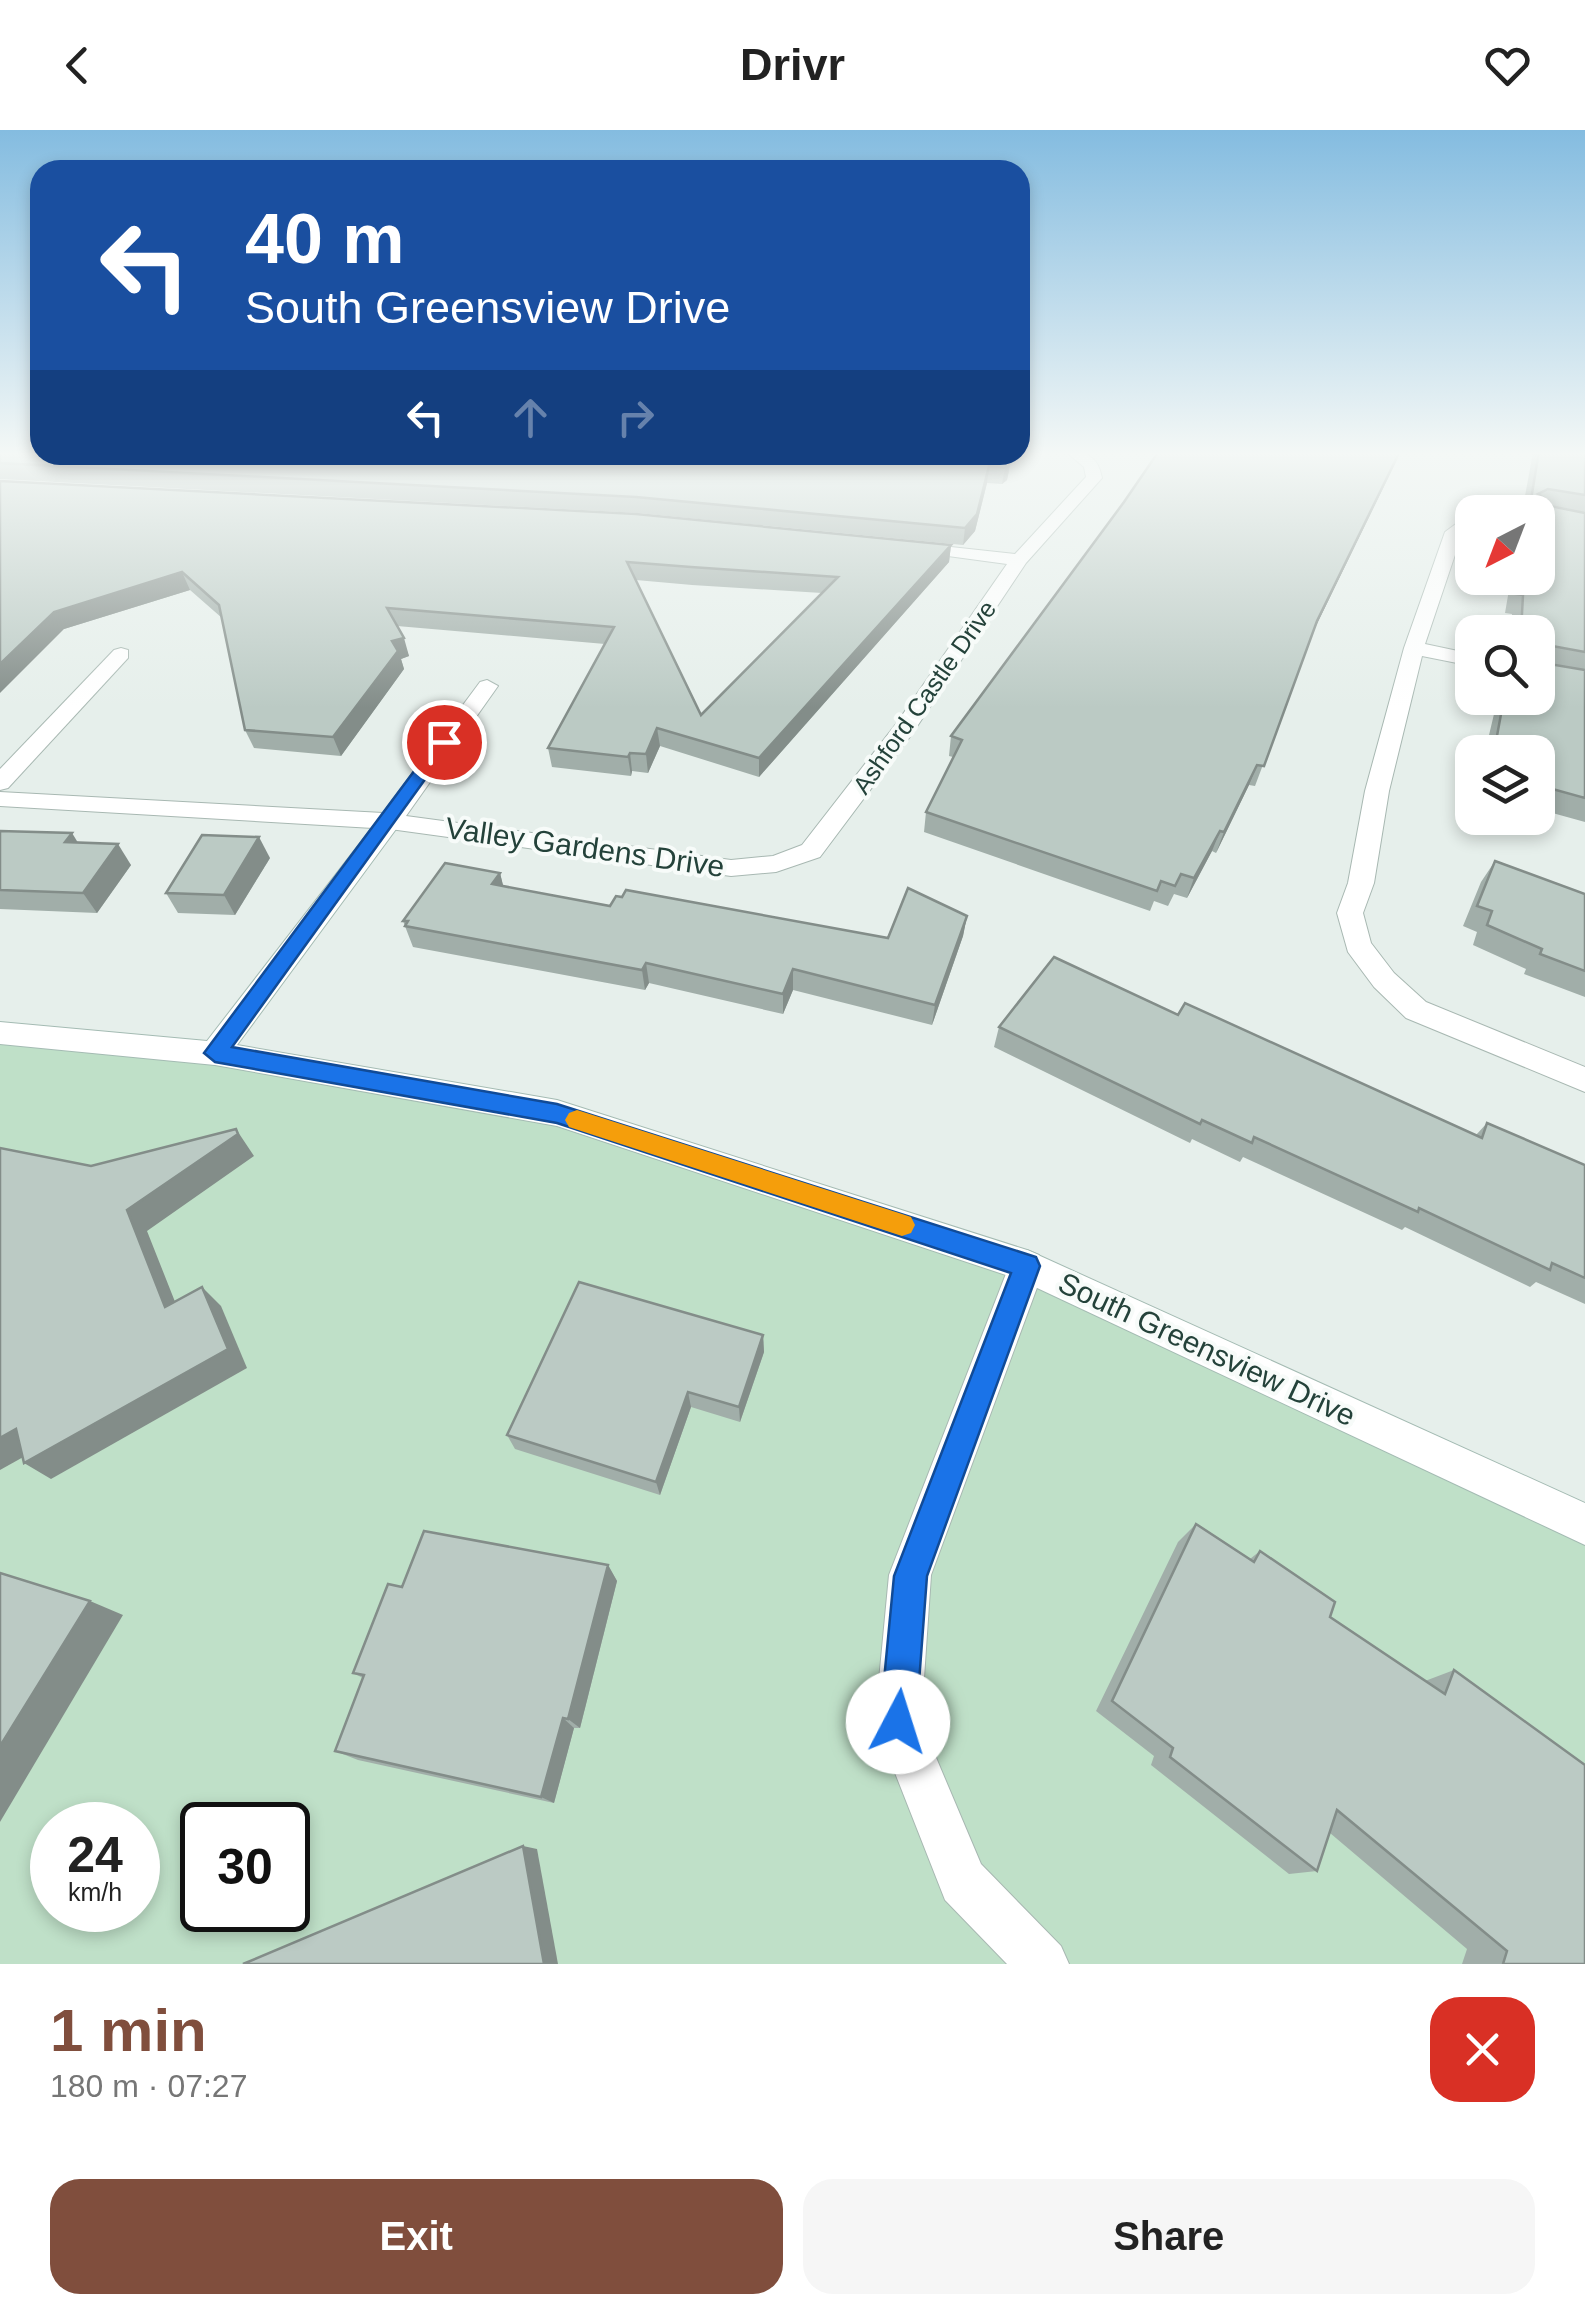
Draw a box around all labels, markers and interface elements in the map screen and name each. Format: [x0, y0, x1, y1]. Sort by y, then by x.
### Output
icon: back [50, 38, 105, 93]
icon: heart [1480, 38, 1535, 93]
text: Drivr [740, 39, 845, 90]
icon: left [80, 200, 210, 330]
text: 40 m [245, 200, 405, 278]
text: South Greensview Drive [245, 282, 730, 333]
icon: left [398, 390, 453, 445]
icon: ahead [503, 390, 558, 445]
icon: right [608, 390, 663, 445]
north arrow [1455, 495, 1555, 595]
map controls [1455, 495, 1555, 835]
street label: Ashford Castle Drive [847, 595, 1001, 799]
button: search [1455, 615, 1555, 715]
pin [402, 700, 487, 785]
icon: arrive [417, 715, 472, 770]
button: layers [1455, 735, 1555, 835]
street label: Valley Gardens Drive [443, 811, 727, 883]
street label: South Greensview Drive [1053, 1266, 1361, 1432]
position arrow [846, 1670, 950, 1774]
speed limit sign: 30 [180, 1802, 310, 1932]
text: 24 [67, 1827, 123, 1883]
text: km/h [68, 1878, 122, 1906]
text: 1 min [50, 1997, 207, 2064]
button: close [1430, 1997, 1535, 2102]
text: 180 m · 07:27 [50, 2068, 247, 2104]
button: Exit [50, 2179, 783, 2294]
button: Share [803, 2179, 1535, 2294]

